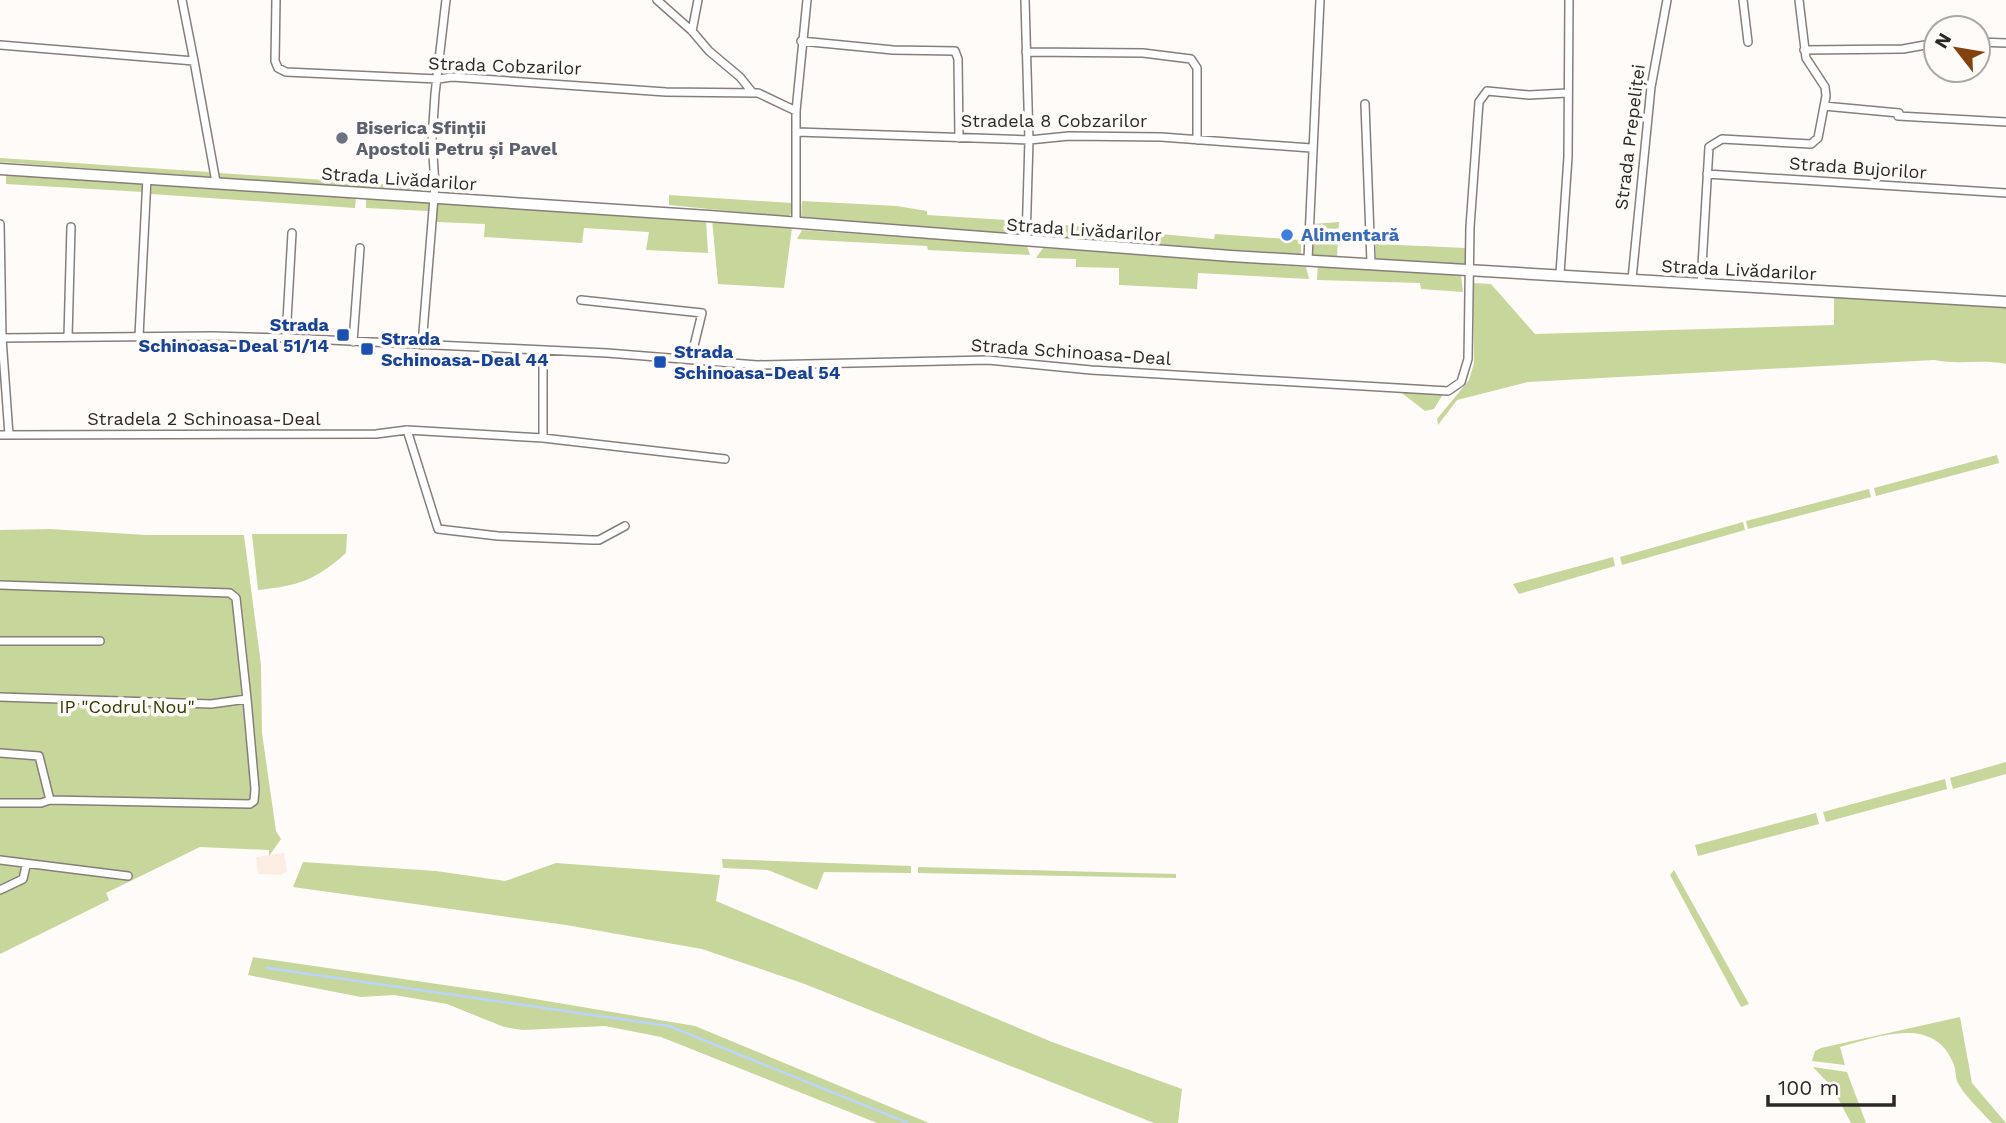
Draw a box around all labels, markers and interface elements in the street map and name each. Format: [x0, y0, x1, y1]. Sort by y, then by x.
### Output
north arrow [1922, 14, 1992, 84]
text: N [1929, 29, 1956, 52]
street label: Strada Cobzarilor [428, 52, 582, 79]
street label: Strada Prepeliței [1610, 63, 1649, 211]
street label: Stradela 8 Cobzarilor [961, 110, 1147, 131]
place label: Biserica Sfinții Apostoli Petru și Pavel [356, 117, 557, 159]
marker: Biserica Sfinții Apostoli Petru și Pavel [334, 130, 350, 146]
street label: Strada Bujorilor [1789, 152, 1927, 183]
street label: Strada Livădarilor [321, 163, 477, 194]
street label: Strada Livădarilor [1006, 214, 1162, 245]
place label: Alimentară [1301, 224, 1400, 245]
marker: Alimentară [1279, 227, 1295, 243]
street label: Strada Livădarilor [1661, 255, 1817, 284]
place label: Strada Schinoasa-Deal 51/14 [139, 314, 330, 356]
marker: Strada Schinoasa-Deal 51/14 [335, 327, 351, 343]
place label: Strada Schinoasa-Deal 44 [381, 328, 549, 370]
street label: Strada Schinoasa-Deal [970, 334, 1172, 369]
marker: Strada Schinoasa-Deal 44 [359, 341, 375, 357]
place label: Strada Schinoasa-Deal 54 [674, 341, 841, 383]
marker: Strada Schinoasa-Deal 54 [652, 354, 668, 370]
street label: Stradela 2 Schinoasa-Deal [87, 408, 321, 429]
park label: IP "Codrul Nou" [59, 696, 195, 717]
scale bar [1768, 1064, 1894, 1108]
text: 100 m [1778, 1075, 1840, 1100]

